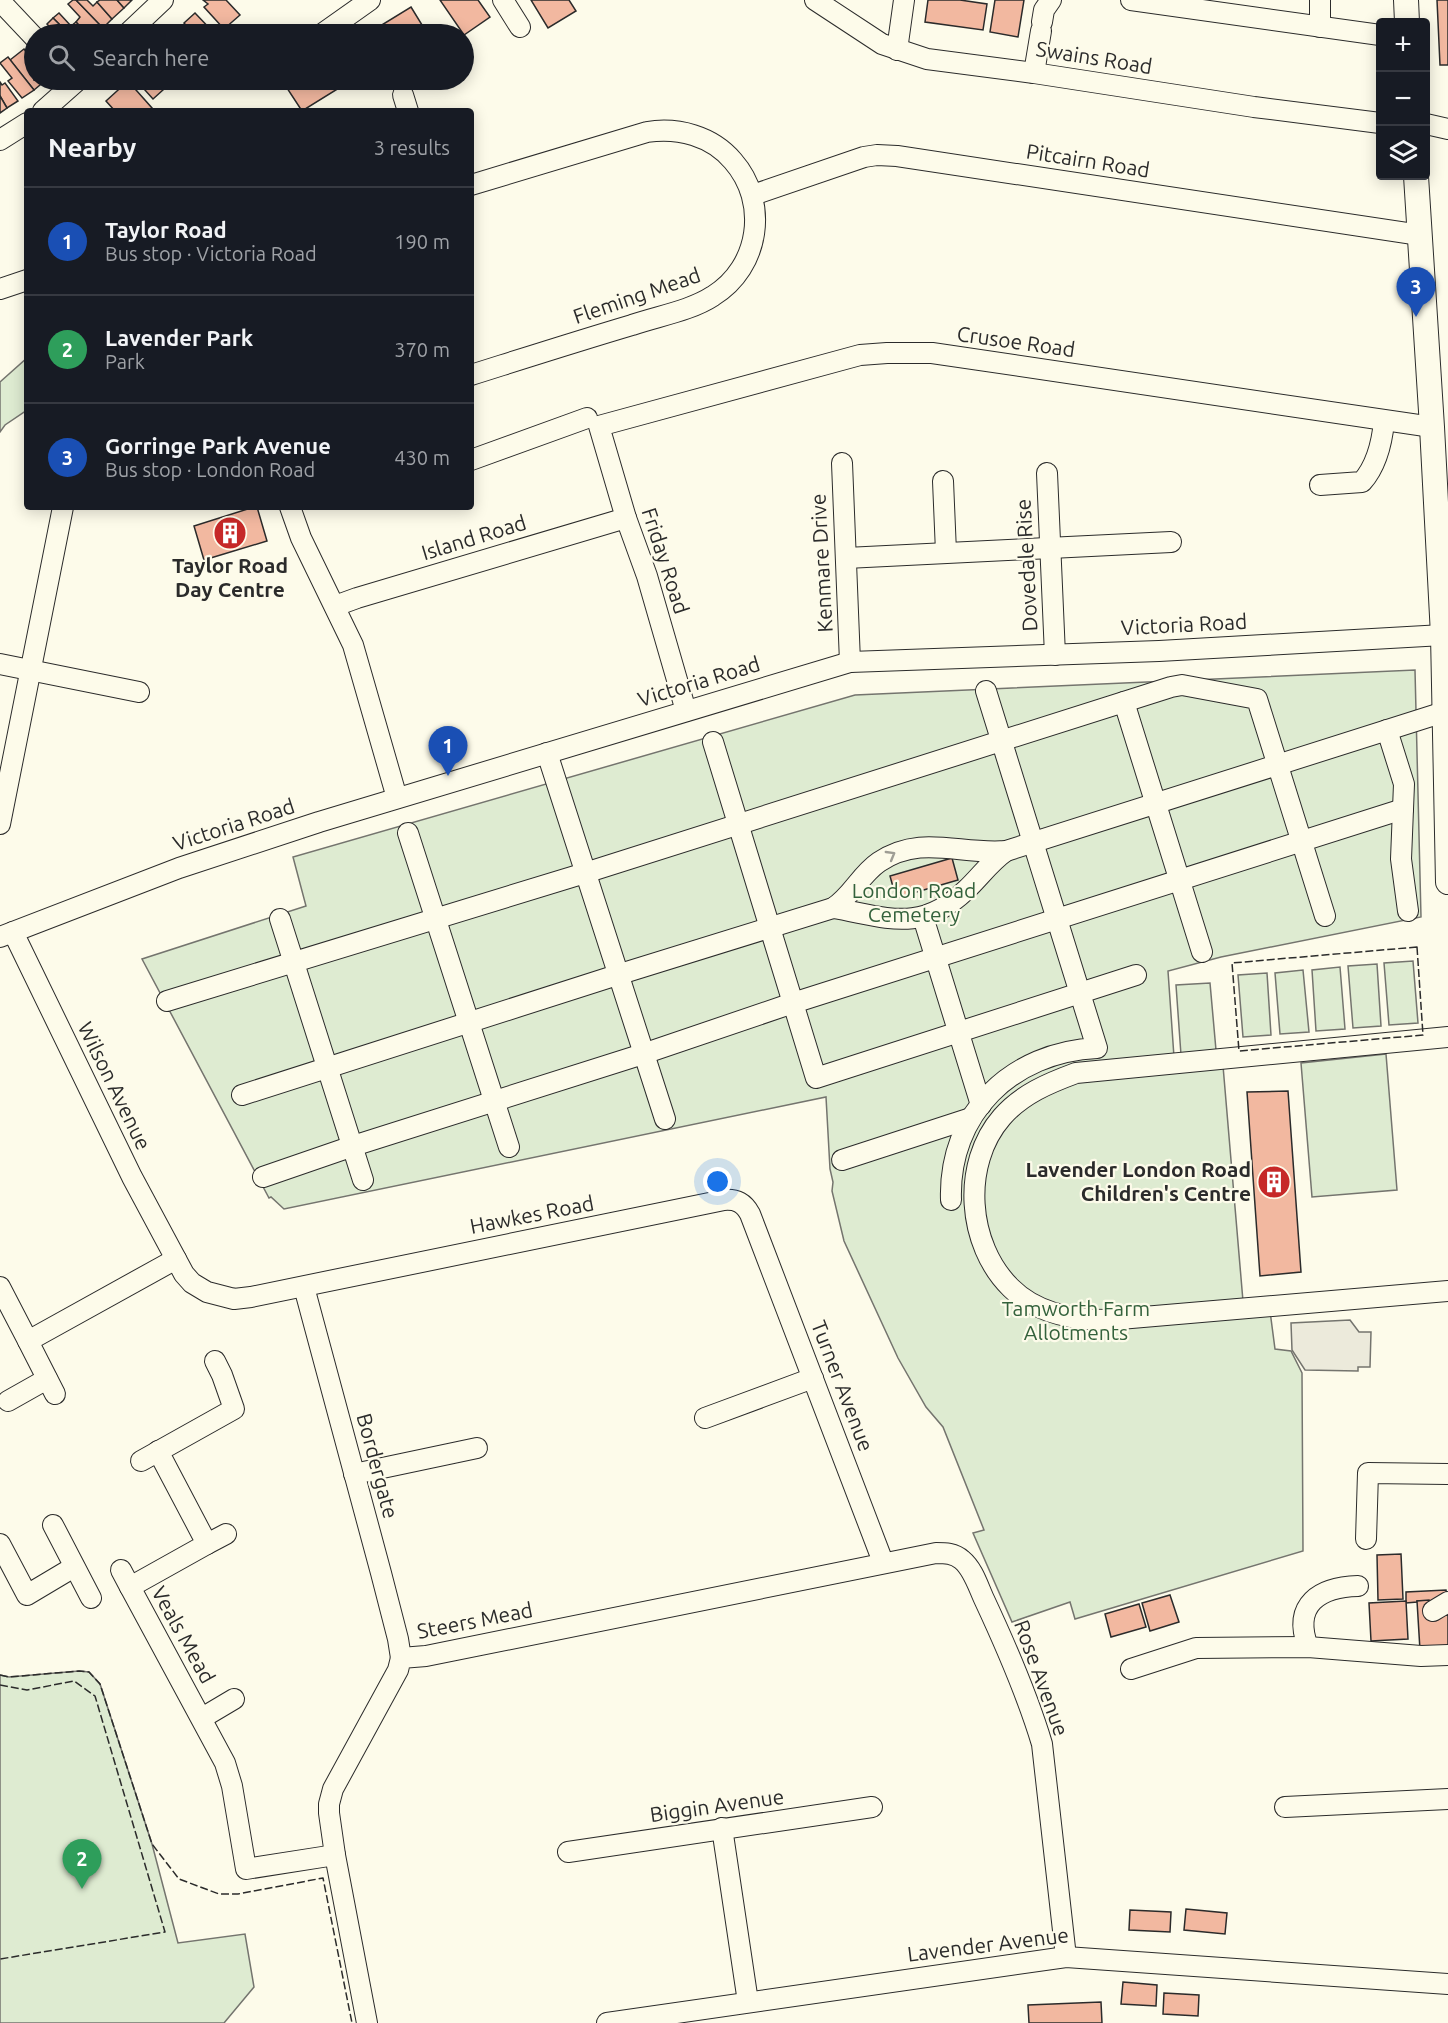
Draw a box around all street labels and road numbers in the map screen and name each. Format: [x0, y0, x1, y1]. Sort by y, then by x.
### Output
street label: Swains Road [1034, 36, 1154, 78]
street label: Pitcairn Road [1025, 138, 1152, 182]
street label: Fleming Mead [570, 262, 704, 328]
street label: Crusoe Road [956, 321, 1077, 361]
street label: Kenmare Drive [805, 493, 837, 633]
street label: Dovedale Rise [1011, 498, 1041, 632]
street label: Friday Road [638, 505, 694, 617]
street label: Island Road [418, 510, 529, 564]
street label: Victoria Road [1120, 609, 1248, 639]
street label: Victoria Road [635, 651, 763, 711]
street label: Victoria Road [170, 793, 298, 855]
street label: Wilson Avenue [74, 1018, 156, 1153]
street label: Hawkes Road [468, 1190, 596, 1238]
street label: Turner Avenue [807, 1317, 879, 1454]
street label: Bordergate [352, 1410, 404, 1521]
street label: Veals Mead [147, 1582, 220, 1687]
street label: Steers Mead [415, 1597, 535, 1643]
street label: Rose Avenue [1010, 1616, 1074, 1739]
street label: Biggin Avenue [648, 1784, 785, 1826]
street label: Lavender Avenue [906, 1922, 1070, 1966]

